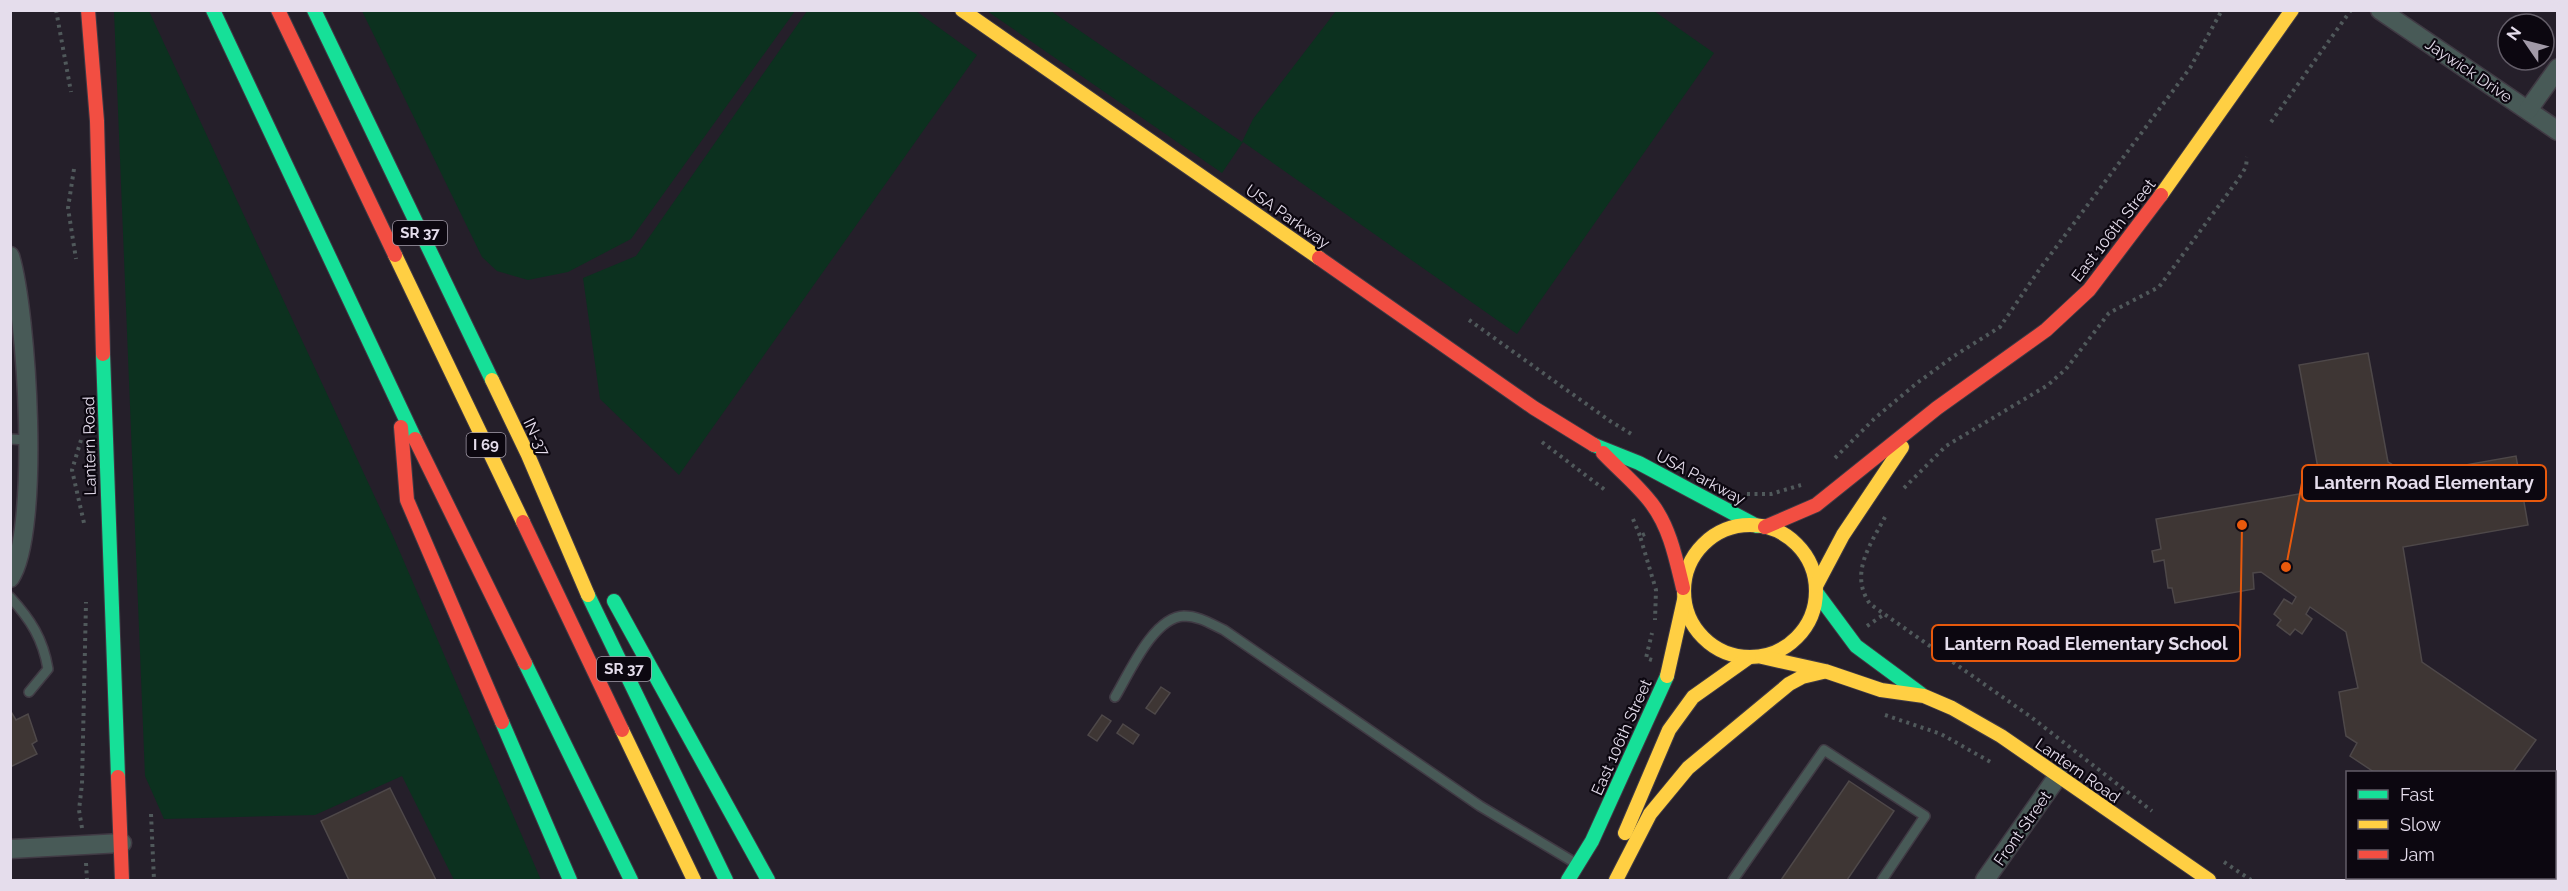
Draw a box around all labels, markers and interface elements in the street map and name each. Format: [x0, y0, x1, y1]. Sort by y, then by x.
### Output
north arrow [2496, 12, 2556, 72]
text: N [2503, 23, 2525, 44]
street label: Jaywick Drive [2422, 34, 2516, 106]
street label: East 106th Street [2067, 175, 2160, 285]
street label: USA Parkway [1242, 180, 1334, 253]
road number: SR 37 [393, 221, 447, 245]
street label: Lantern Road [79, 396, 100, 496]
street label: IN-37 [519, 415, 554, 460]
road number: I 69 [466, 433, 506, 457]
street label: USA Parkway [1653, 446, 1749, 509]
callout: Lantern Road Elementary [2302, 465, 2546, 501]
text: Lantern Road Elementary [2314, 472, 2534, 493]
callout: Lantern Road Elementary School [1932, 625, 2240, 661]
text: Lantern Road Elementary School [1944, 633, 2228, 654]
road number: SR 37 [597, 657, 651, 681]
street label: East 106th Street [1587, 676, 1656, 798]
street label: Lantern Road [2032, 734, 2124, 807]
legend [2346, 771, 2556, 879]
text: Fast [2400, 784, 2434, 805]
street label: Front Street [1990, 787, 2055, 869]
text: Slow [2400, 814, 2441, 835]
text: Jam [2400, 844, 2435, 865]

